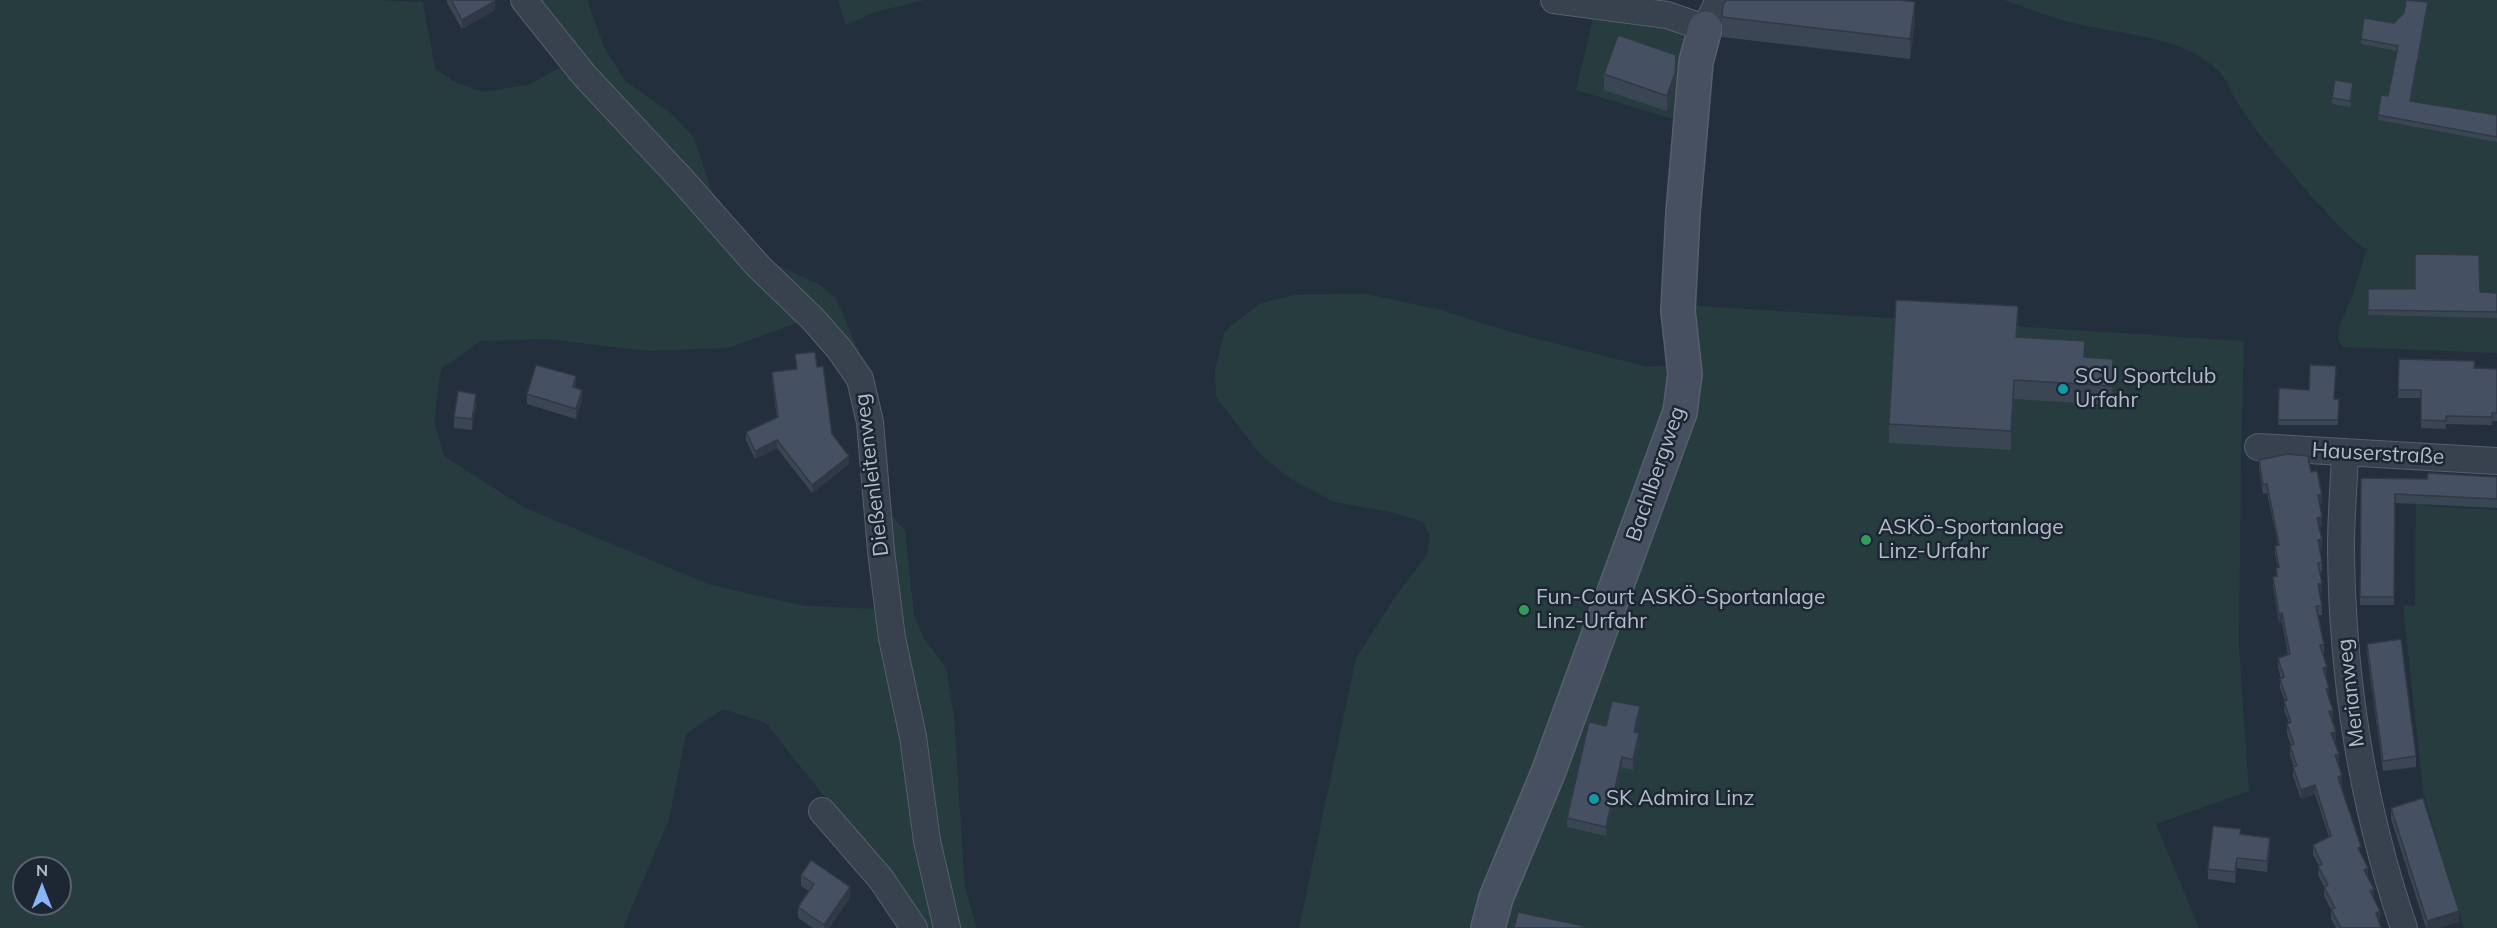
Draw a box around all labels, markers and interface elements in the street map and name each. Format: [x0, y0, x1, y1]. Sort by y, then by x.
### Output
place label: SCU Sportclub Urfahr [2075, 364, 2216, 414]
marker: SCU Sportclub Urfahr [2056, 382, 2070, 396]
street label: Dießenleitenweg [850, 392, 894, 558]
street label: Bachlbergweg [1621, 403, 1691, 545]
street label: Hauserstraße [2311, 438, 2445, 470]
place label: ASKÖ-Sportanlage Linz-Urfahr [1878, 515, 2064, 565]
marker: ASKÖ-Sportanlage Linz-Urfahr [1859, 533, 1873, 547]
place label: Fun-Court ASKÖ-Sportanlage Linz-Urfahr [1536, 585, 1825, 635]
marker: Fun-Court ASKÖ-Sportanlage Linz-Urfahr [1517, 603, 1531, 617]
street label: Merianweg [2332, 637, 2370, 749]
place label: SK Admira Linz [1606, 786, 1754, 812]
marker: SK Admira Linz [1587, 792, 1601, 806]
north arrow [12, 856, 72, 916]
text: N [36, 860, 48, 880]

